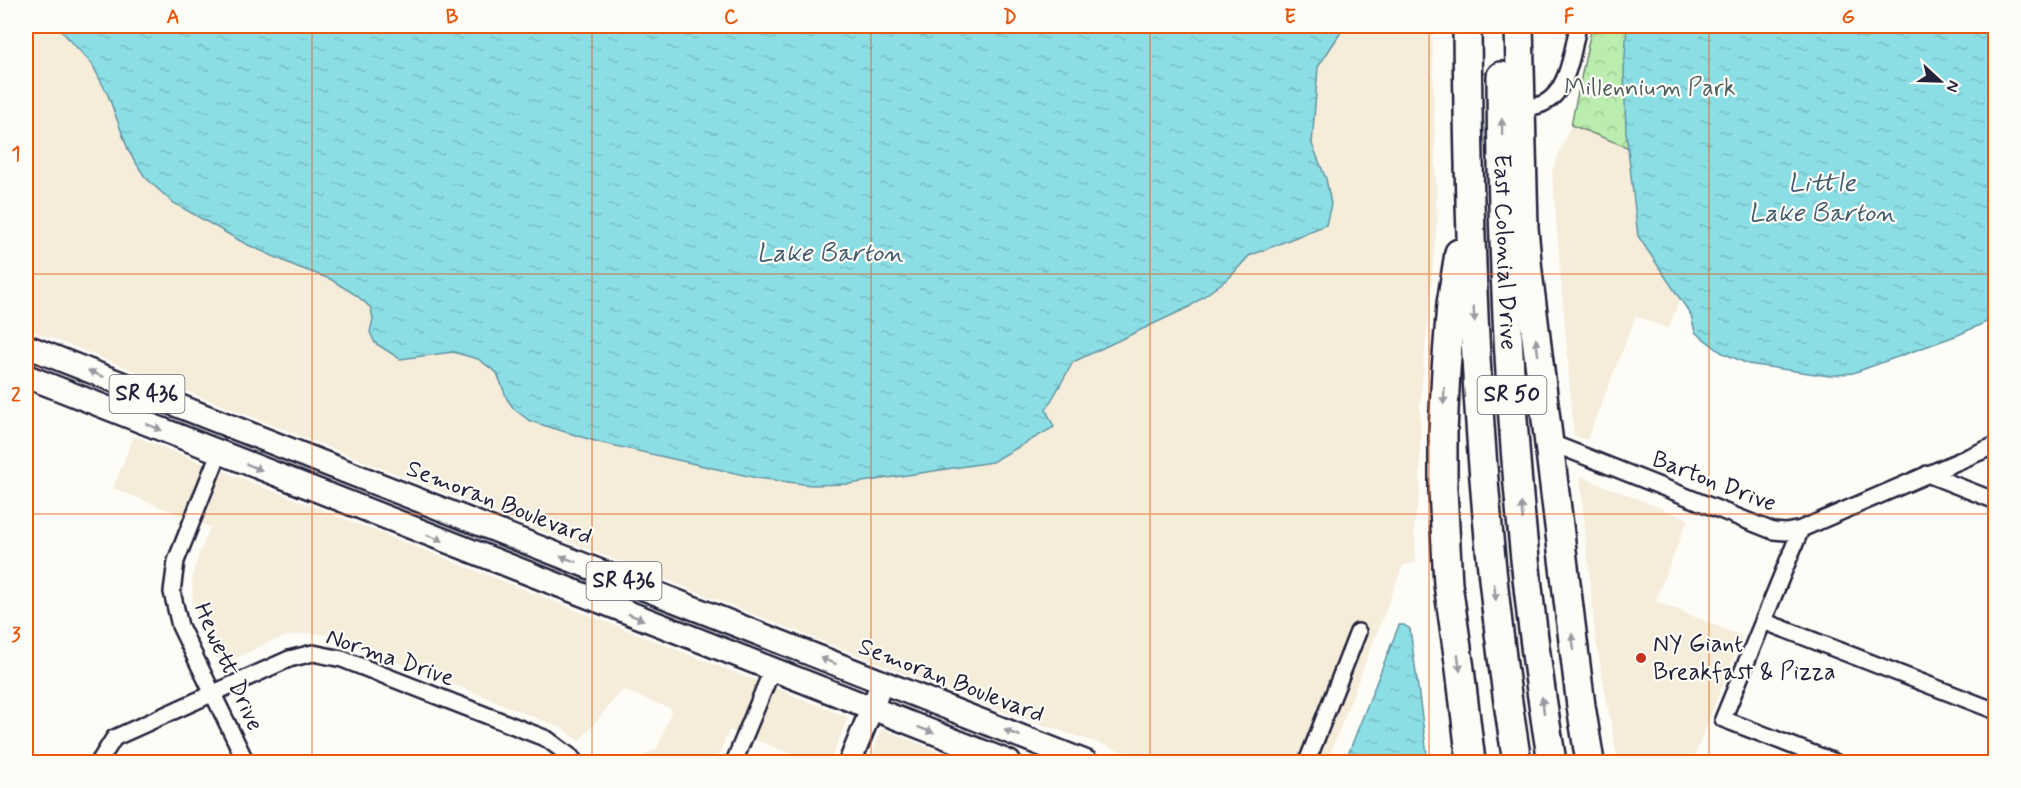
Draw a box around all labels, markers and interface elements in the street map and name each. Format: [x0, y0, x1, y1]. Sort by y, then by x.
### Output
text: A [166, 4, 180, 31]
text: B [446, 4, 459, 31]
text: C [724, 4, 739, 31]
text: D [1003, 4, 1017, 31]
text: E [1284, 4, 1296, 31]
text: F [1564, 4, 1575, 31]
text: G [1841, 4, 1855, 31]
north arrow [1910, 51, 1970, 111]
park label: Millennium Park [1564, 73, 1736, 104]
text: N [1941, 77, 1964, 95]
one-way arrow [1497, 118, 1507, 137]
text: 1 [12, 141, 20, 168]
street label: East Colonial Drive [1486, 154, 1524, 351]
water label: Little Lake Barton [1749, 167, 1896, 231]
water label: Lake Barton [757, 237, 904, 271]
one-way arrow [1469, 304, 1478, 323]
one-way arrow [1532, 337, 1541, 356]
one-way arrow [87, 369, 105, 378]
road number: SR 436 [110, 375, 184, 413]
road number: SR 50 [1478, 376, 1546, 414]
text: 2 [11, 382, 21, 409]
one-way arrow [1440, 387, 1449, 406]
one-way arrow [145, 423, 163, 432]
street label: Barton Drive [1647, 444, 1781, 520]
street label: Semoran Boulevard [402, 453, 596, 553]
one-way arrow [245, 462, 263, 472]
one-way arrow [1517, 501, 1527, 520]
one-way arrow [427, 533, 445, 543]
one-way arrow [559, 554, 577, 563]
road number: SR 436 [586, 562, 662, 600]
one-way arrow [1490, 582, 1500, 601]
street label: Hewett Drive [186, 598, 270, 736]
one-way arrow [628, 612, 646, 622]
text: 3 [11, 622, 21, 649]
street label: Norma Drive [322, 622, 458, 694]
place label: NY Giant Breakfast & Pizza [1653, 629, 1836, 688]
street label: Semoran Boulevard [854, 631, 1048, 731]
one-way arrow [1568, 633, 1578, 652]
marker: NY Giant Breakfast & Pizza [1634, 651, 1648, 665]
one-way arrow [1455, 653, 1464, 672]
one-way arrow [818, 656, 836, 666]
one-way arrow [1538, 695, 1548, 714]
one-way arrow [917, 726, 935, 735]
one-way arrow [1003, 728, 1021, 738]

